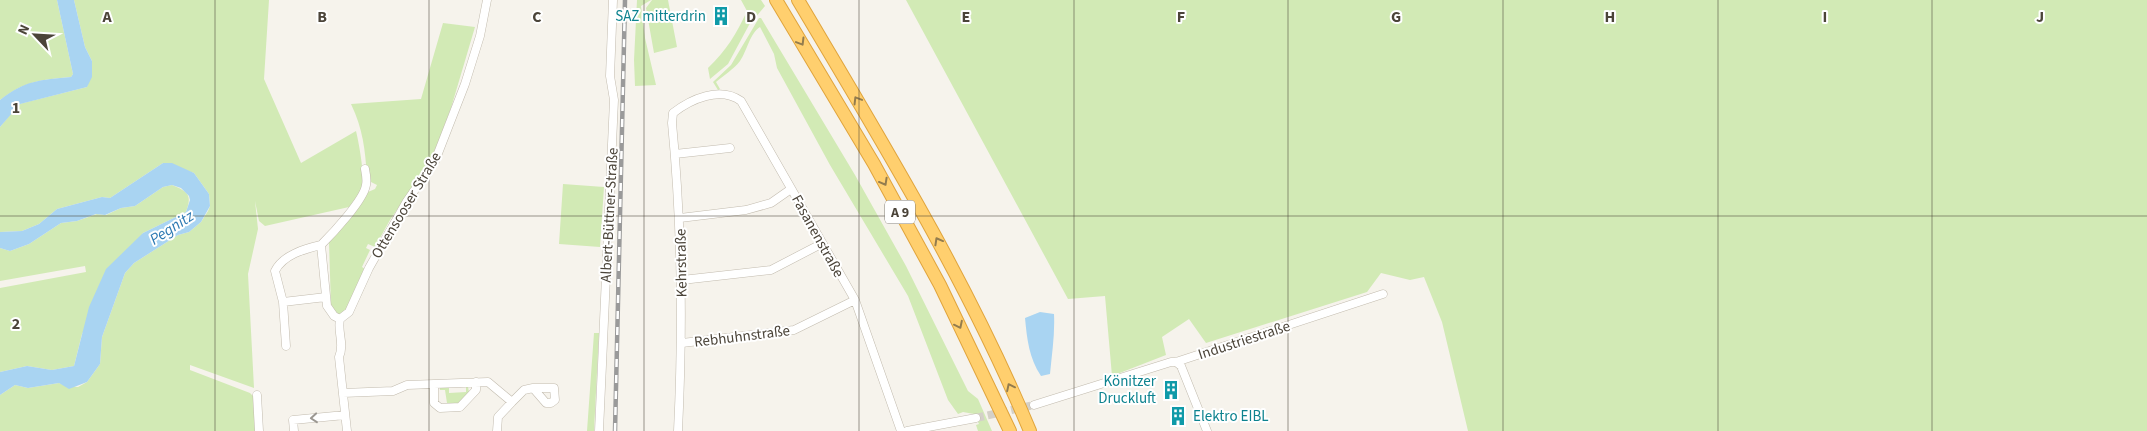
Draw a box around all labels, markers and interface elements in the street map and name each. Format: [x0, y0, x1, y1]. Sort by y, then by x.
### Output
building icon: SAZ mitterdrin [710, 5, 732, 27]
text: A [101, 6, 112, 28]
text: B [317, 6, 327, 28]
text: C [532, 6, 542, 28]
place label: SAZ mitterdrin [615, 6, 706, 27]
text: D [746, 6, 756, 28]
text: E [962, 6, 970, 28]
text: F [1177, 6, 1185, 28]
text: G [1391, 6, 1401, 28]
text: H [1605, 6, 1615, 28]
text: I [1823, 6, 1827, 28]
text: J [2036, 6, 2044, 28]
north arrow [10, 10, 60, 60]
text: N [13, 21, 35, 38]
one-way arrow [795, 36, 805, 45]
one-way arrow [854, 96, 864, 105]
text: 1 [12, 97, 20, 119]
street label: Albert-Büttner-Straße [595, 147, 624, 283]
street label: Ottensooser Straße [366, 148, 447, 262]
one-way arrow [878, 176, 888, 185]
street label: Fasanenstraße [786, 191, 849, 281]
road number: A 9 [885, 200, 915, 223]
water label: Pegnitz [145, 205, 198, 250]
street label: Kehrstraße [670, 228, 693, 298]
one-way arrow [934, 237, 944, 246]
text: 2 [12, 313, 20, 335]
street label: Industriestraße [1195, 316, 1293, 365]
street label: Rebhuhnstraße [693, 320, 791, 353]
one-way arrow [953, 320, 963, 329]
place label: Könitzer Druckluft [1098, 371, 1157, 409]
building icon: Könitzer Druckluft [1160, 379, 1182, 401]
one-way arrow [1006, 383, 1016, 392]
building icon: Elektro EIBL [1167, 405, 1189, 427]
place label: Elektro EIBL [1193, 406, 1269, 427]
one-way arrow [310, 413, 318, 424]

